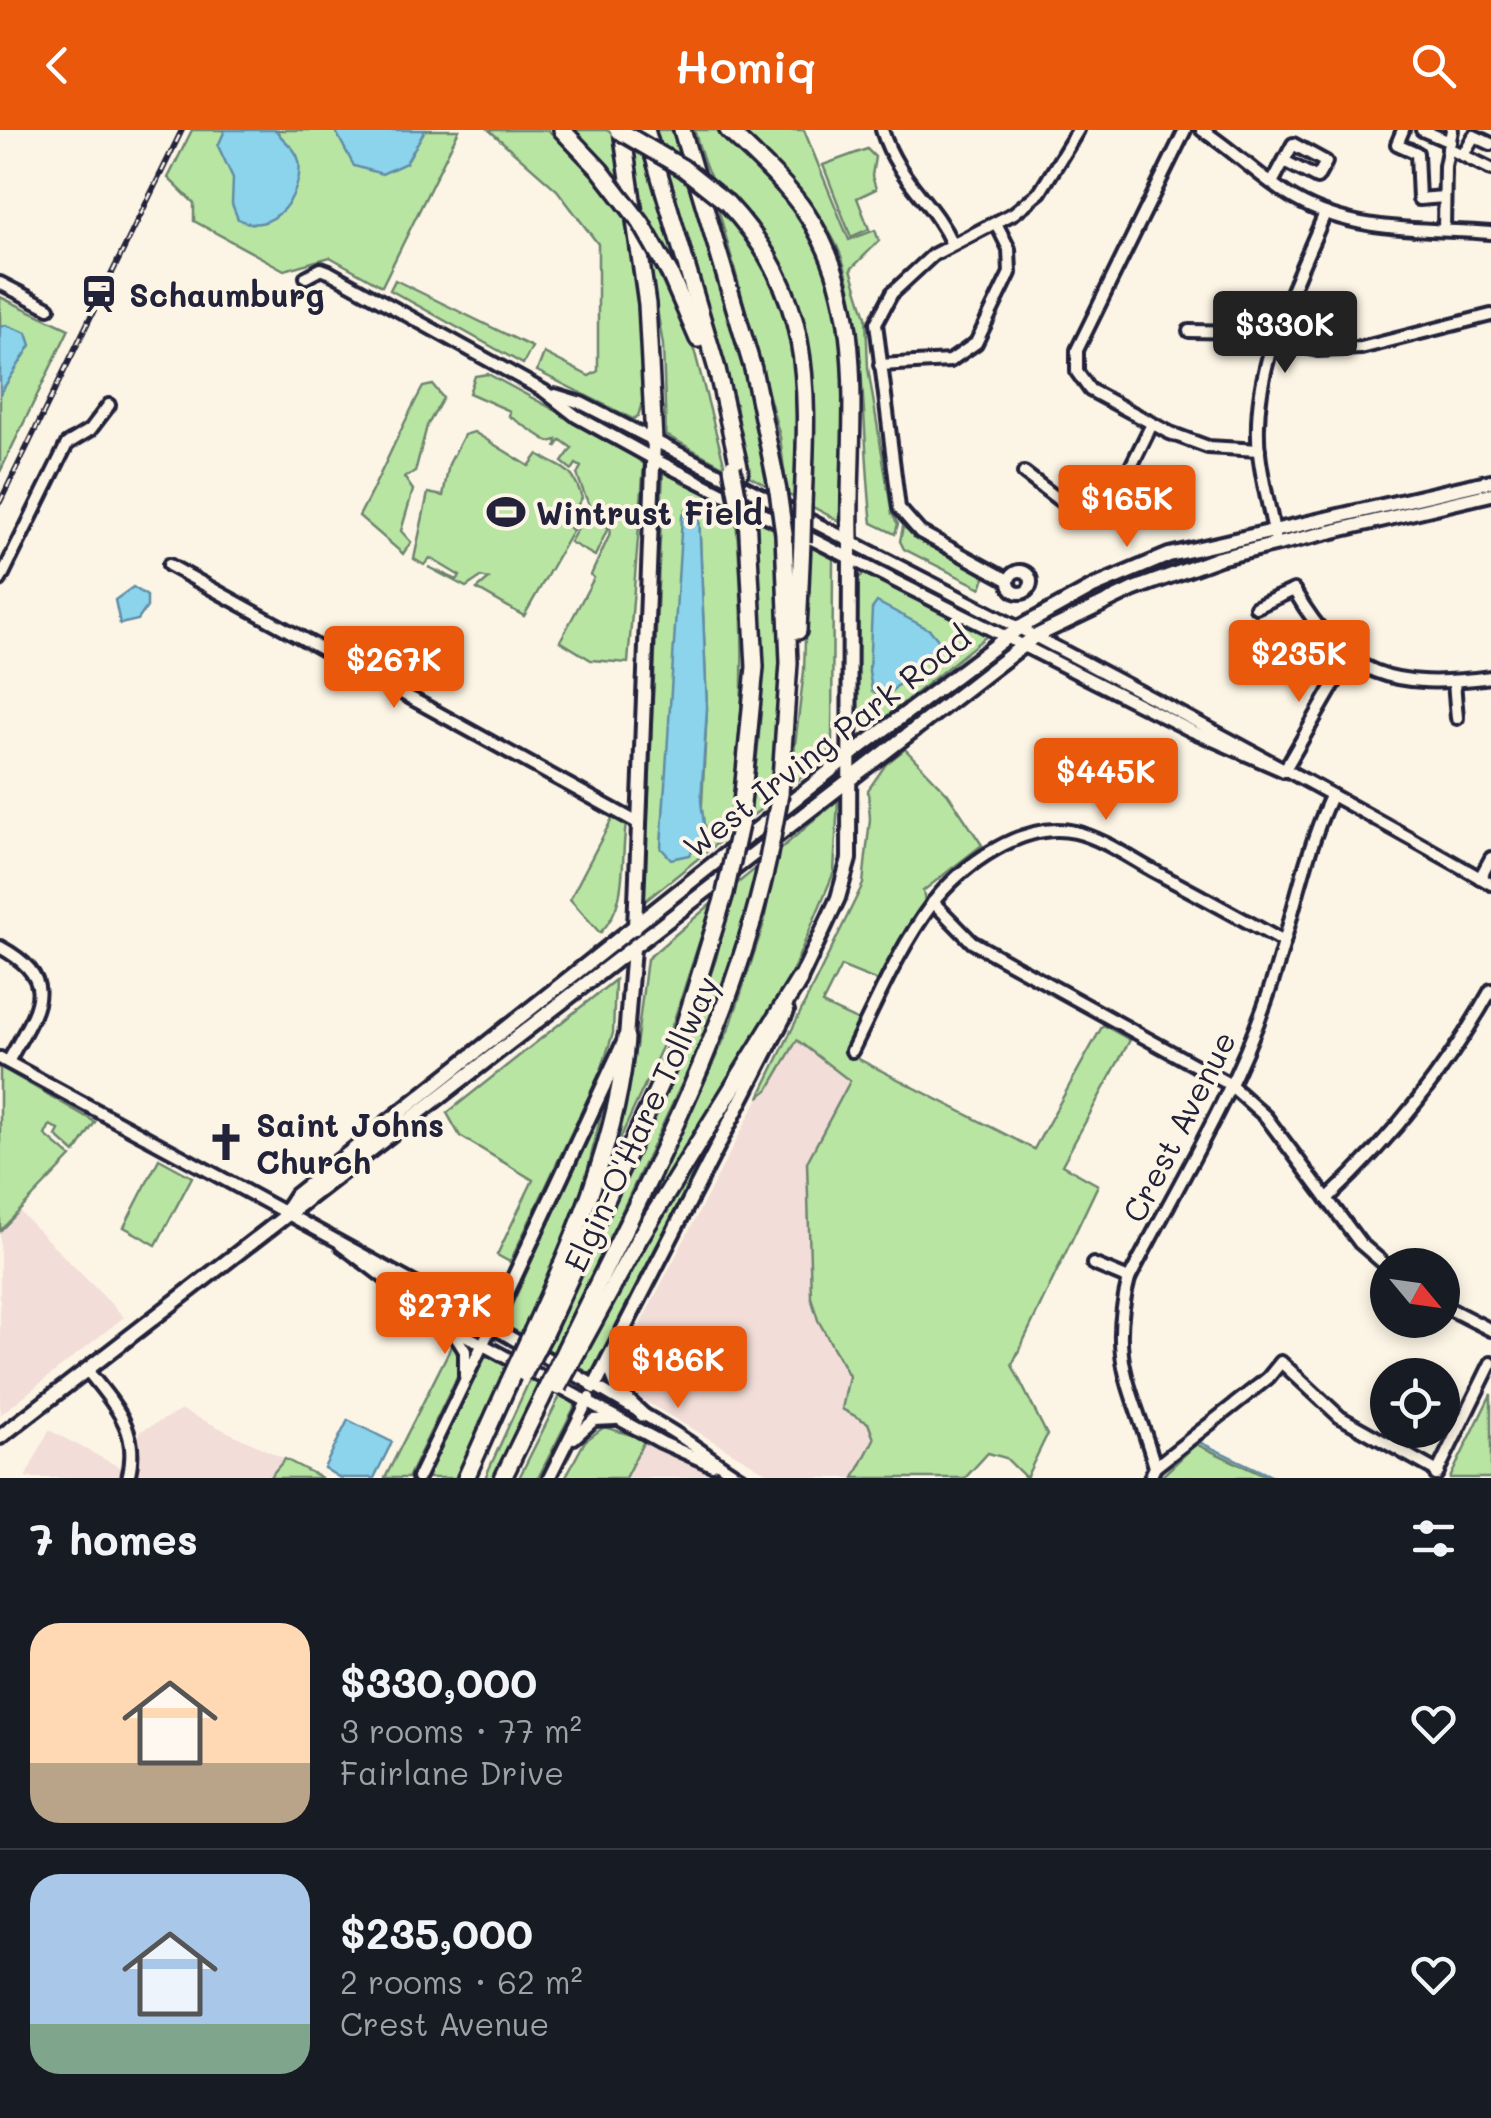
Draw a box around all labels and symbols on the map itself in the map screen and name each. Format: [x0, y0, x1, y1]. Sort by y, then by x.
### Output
station icon: Schaumburg [78, 273, 120, 315]
place label: Schaumburg [129, 273, 325, 315]
pin: $330K [1215, 291, 1355, 376]
pin: $165K [1057, 465, 1197, 550]
sports icon: Wintrust Field [485, 491, 527, 533]
place label: Wintrust Field [536, 491, 763, 533]
street label: West Irving Park Road [674, 616, 978, 866]
pin: $235K [1229, 620, 1369, 705]
pin: $267K [324, 626, 464, 711]
pin: $445K [1036, 738, 1176, 823]
street label: Elgin-O'Hare Tollway [553, 968, 728, 1278]
street label: Crest Avenue [1112, 1023, 1244, 1229]
place label: Saint Johns Church [256, 1103, 444, 1182]
church icon: Saint Johns Church [205, 1121, 247, 1163]
north arrow [1370, 1248, 1460, 1338]
pin: $277K [375, 1272, 515, 1357]
pin: $186K [608, 1326, 748, 1411]

